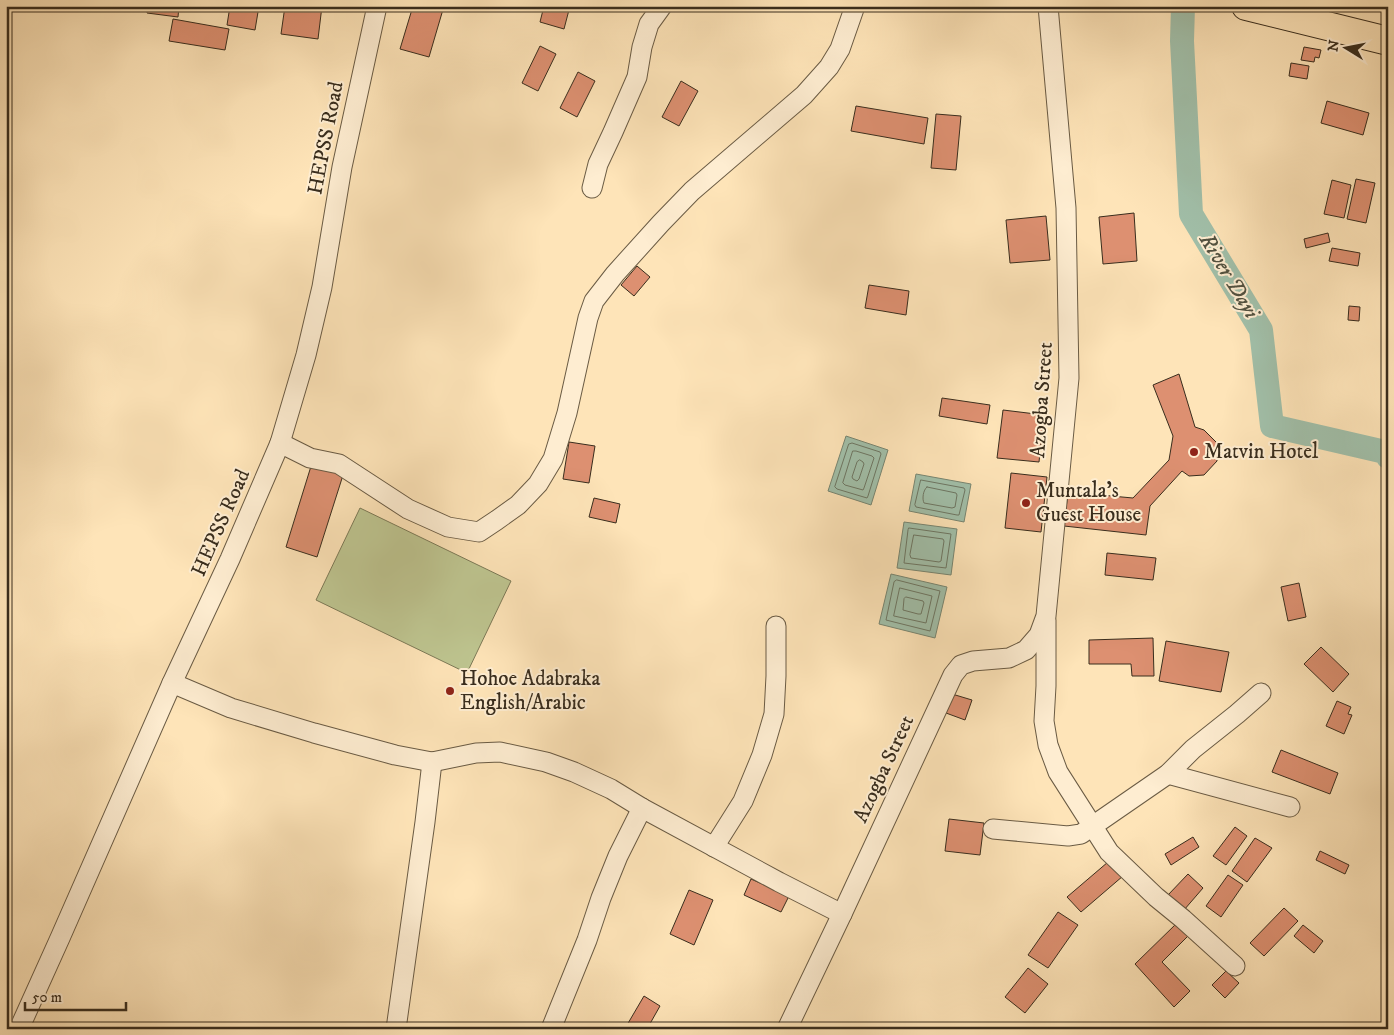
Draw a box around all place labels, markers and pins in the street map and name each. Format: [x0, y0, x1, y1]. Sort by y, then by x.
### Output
place label: Matvin Hotel [1204, 439, 1319, 465]
marker: Matvin Hotel [1188, 446, 1200, 458]
place label: Muntala's Guest House [1036, 478, 1141, 528]
marker: Muntala's Guest House [1020, 497, 1032, 509]
place label: Hohoe Adabraka English/Arabic [460, 666, 600, 716]
marker: Hohoe Adabraka English/Arabic [444, 685, 456, 697]

